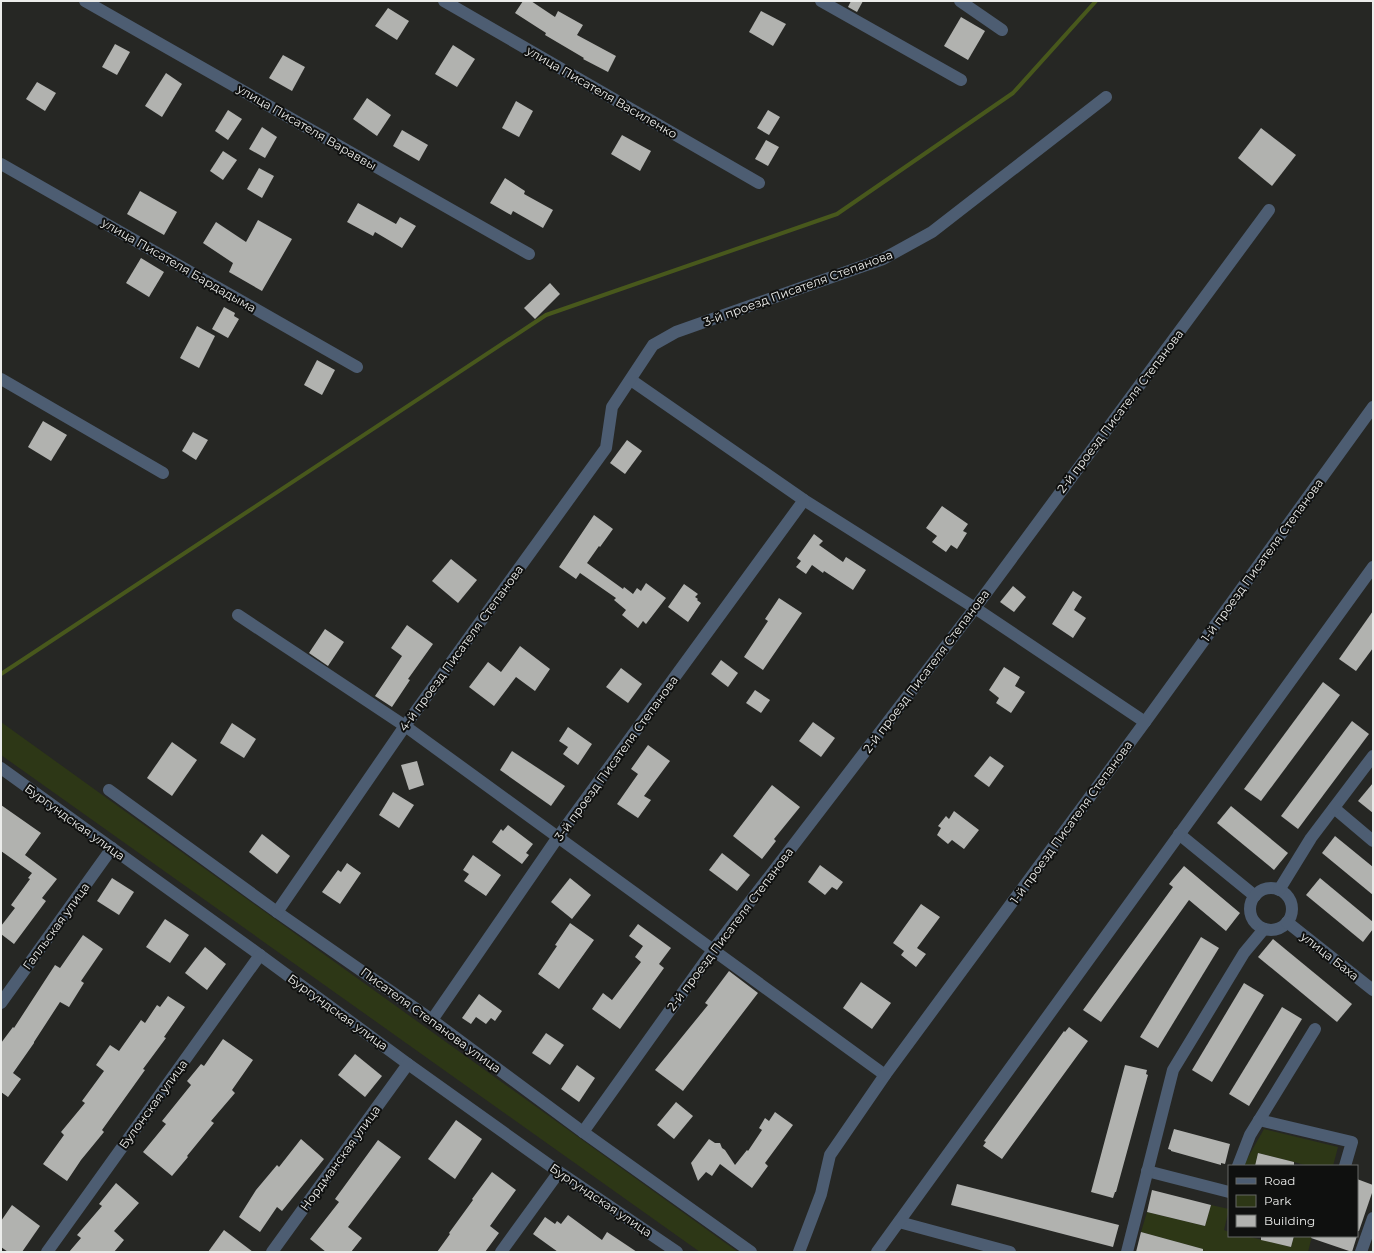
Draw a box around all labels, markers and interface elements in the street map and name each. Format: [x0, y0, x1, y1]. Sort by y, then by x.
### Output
street label: улица Писателя Василенко [523, 42, 680, 142]
street label: улица Писателя Вараввы [234, 80, 379, 173]
street label: улица Писателя Бардадыма [98, 214, 259, 315]
street label: 3-й проезд Писателя Степанова [701, 247, 895, 329]
street label: 2-й проезд Писателя Степанова [1054, 326, 1186, 496]
street label: 1-й проезд Писателя Степанова [1198, 476, 1326, 644]
street label: 4-й проезд Писателя Степанова [396, 562, 526, 734]
street label: 2-й проезд Писателя Степанова [860, 586, 992, 756]
street label: 3-й проезд Писателя Степанова [551, 673, 681, 843]
street label: 1-й проезд Писателя Степанова [1007, 738, 1135, 906]
street label: Бургундская улица [22, 781, 128, 863]
street label: 2-й проезд Писателя Степанова [664, 844, 796, 1014]
street label: Галльская улица [19, 880, 93, 972]
street label: улица Баха [1297, 928, 1362, 983]
street label: Писателя Степанова улица [358, 964, 504, 1076]
street label: Бургундская улица [285, 971, 391, 1053]
street label: Булонская улица [116, 1056, 190, 1152]
street label: Нордманская улица [297, 1102, 383, 1214]
street label: Бургундская улица [547, 1160, 655, 1240]
legend [1228, 1165, 1358, 1237]
text: Road [1264, 1173, 1295, 1188]
text: Park [1264, 1193, 1292, 1208]
text: Building [1264, 1213, 1315, 1228]

